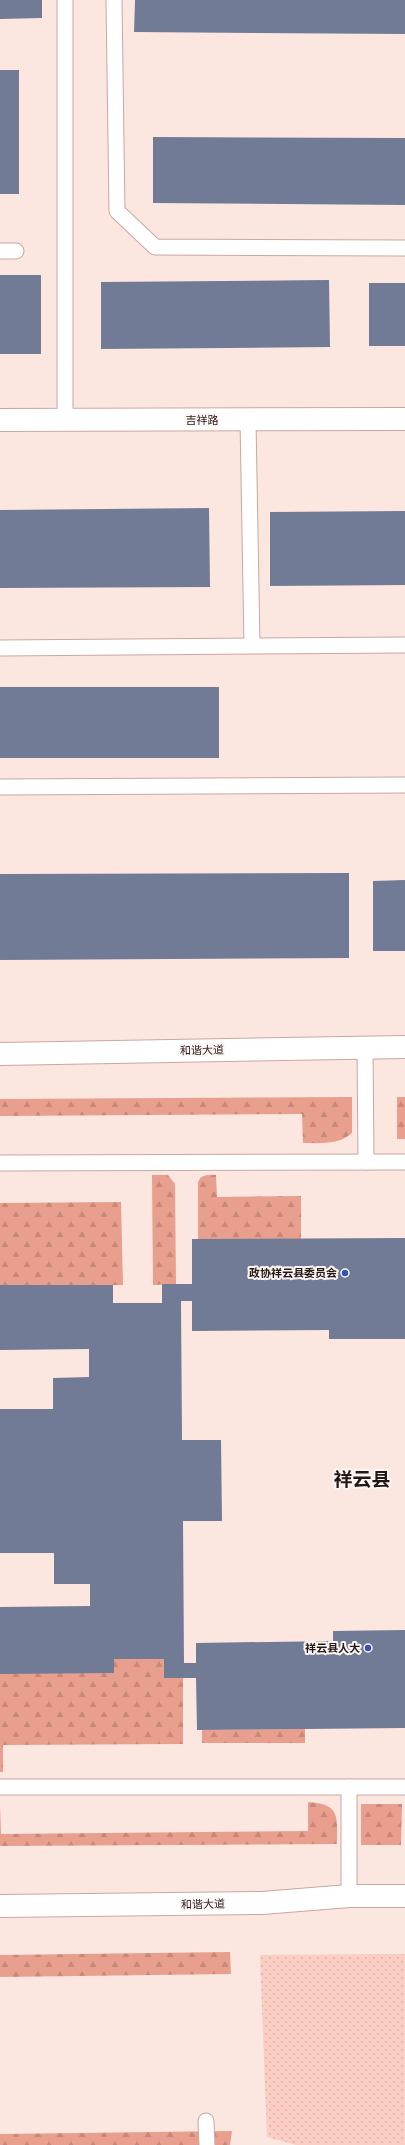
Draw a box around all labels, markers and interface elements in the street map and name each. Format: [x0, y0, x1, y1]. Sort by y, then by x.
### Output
street label: 吉祥路 [186, 413, 219, 428]
street label: 和谐大道 [180, 1043, 224, 1058]
place label: 政协祥云县委员会 [249, 1266, 337, 1281]
marker: 政协祥云县委员会 [340, 1268, 350, 1278]
district label: 祥云县 [333, 1467, 391, 1494]
place label: 祥云县人大 [305, 1641, 360, 1656]
marker: 祥云县人大 [363, 1643, 373, 1653]
street label: 和谐大道 [181, 1897, 225, 1912]

